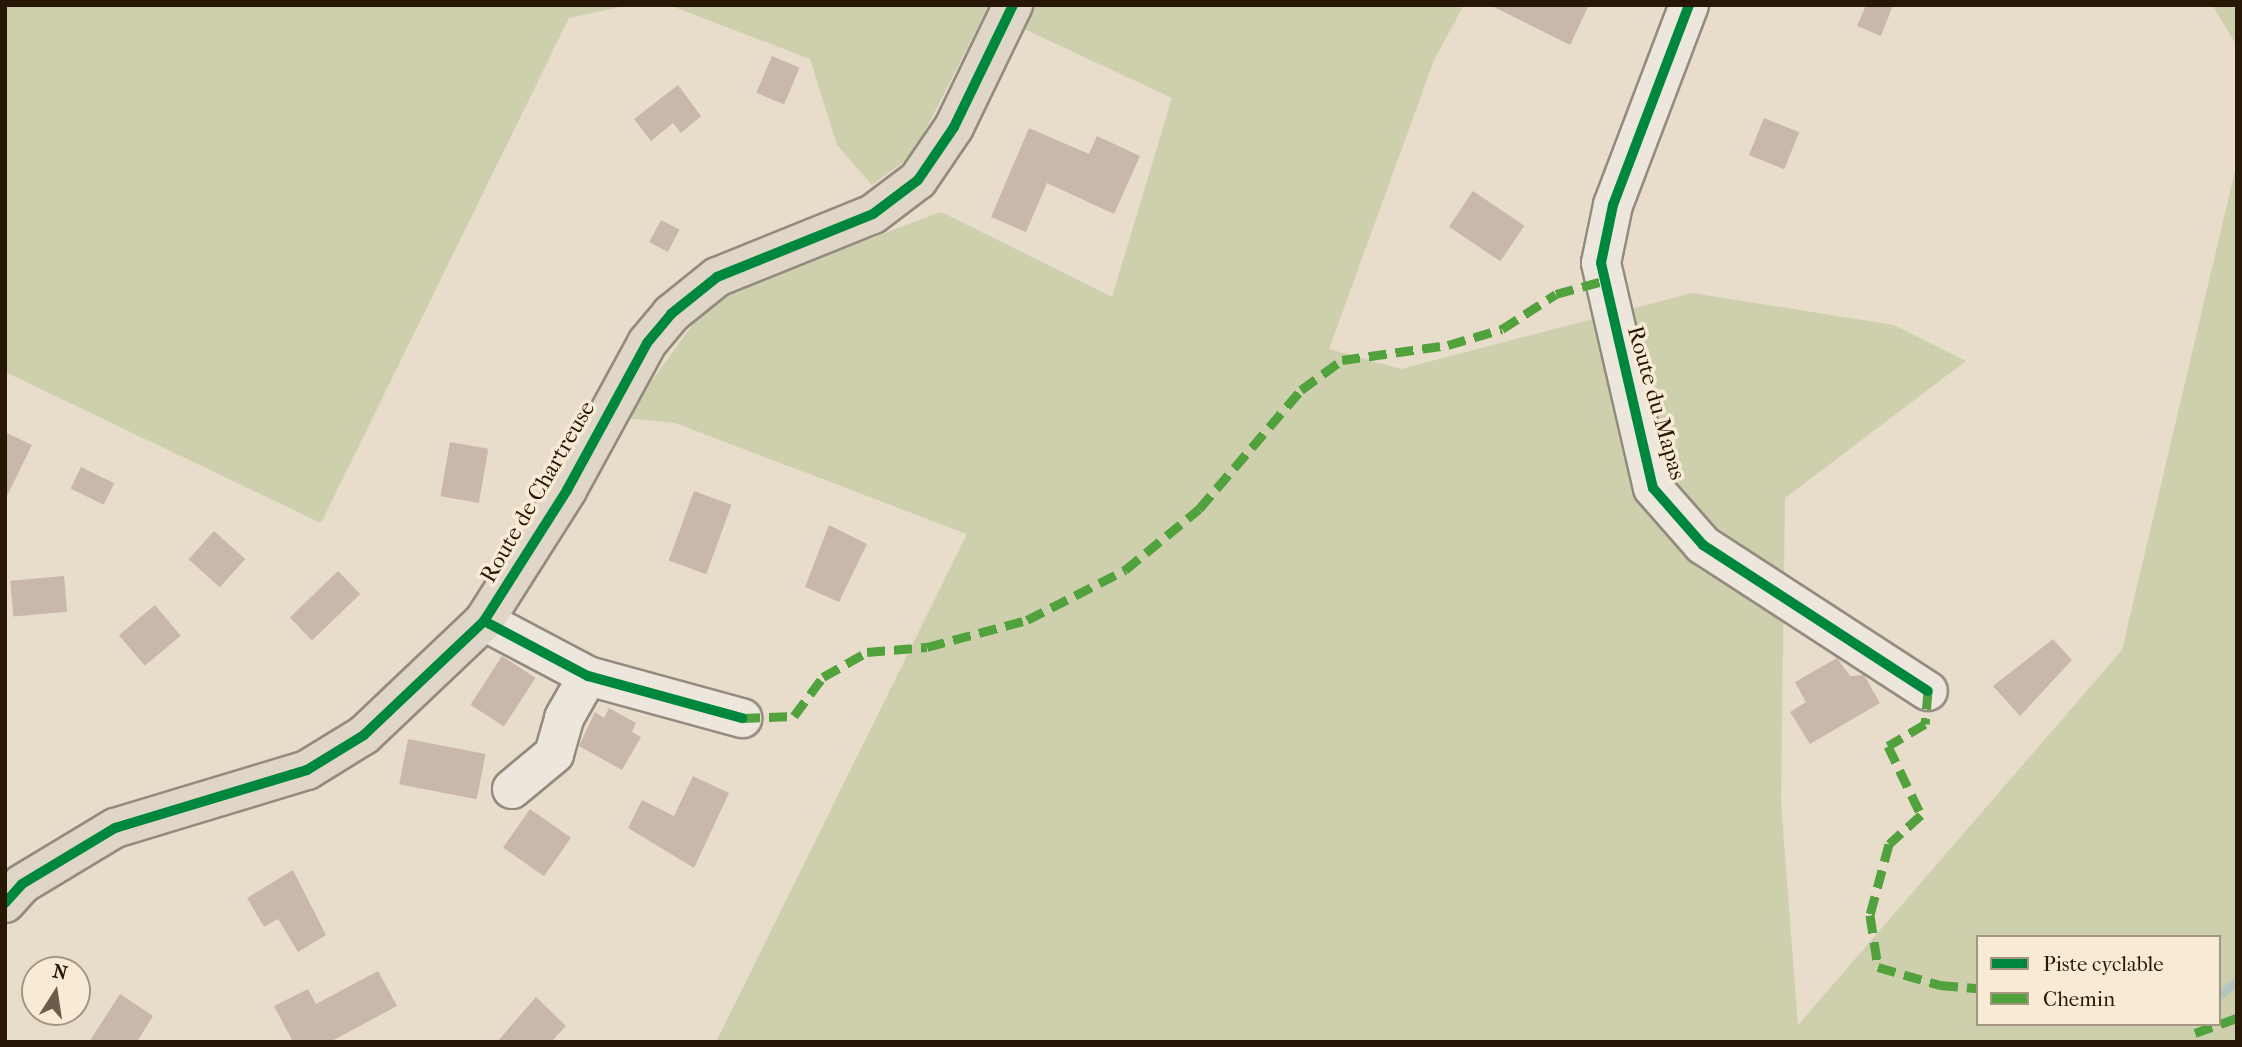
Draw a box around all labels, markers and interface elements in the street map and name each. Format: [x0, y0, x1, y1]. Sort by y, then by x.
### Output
street label: Route du Mapas [1621, 323, 1691, 483]
street label: Route de Chartreuse [475, 396, 601, 588]
legend [1976, 935, 2221, 1026]
text: Piste cyclable [2043, 952, 2164, 976]
north arrow [21, 956, 91, 1026]
text: N [51, 960, 69, 985]
text: Chemin [2043, 987, 2115, 1011]

